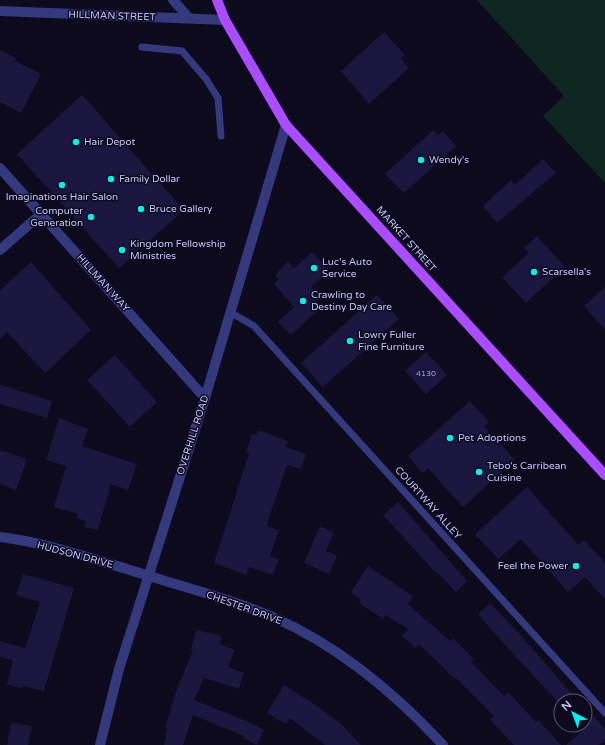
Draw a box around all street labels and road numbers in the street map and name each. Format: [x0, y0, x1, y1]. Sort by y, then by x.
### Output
street label: HILLMAN STREET [68, 8, 156, 24]
street label: MARKET STREET [373, 204, 439, 274]
street label: HILLMAN WAY [74, 252, 132, 315]
street label: OVERHILL ROAD [174, 394, 212, 476]
street label: COURTWAY ALLEY [392, 464, 464, 542]
street label: HUDSON DRIVE [36, 539, 114, 571]
street label: CHESTER DRIVE [205, 589, 283, 627]

